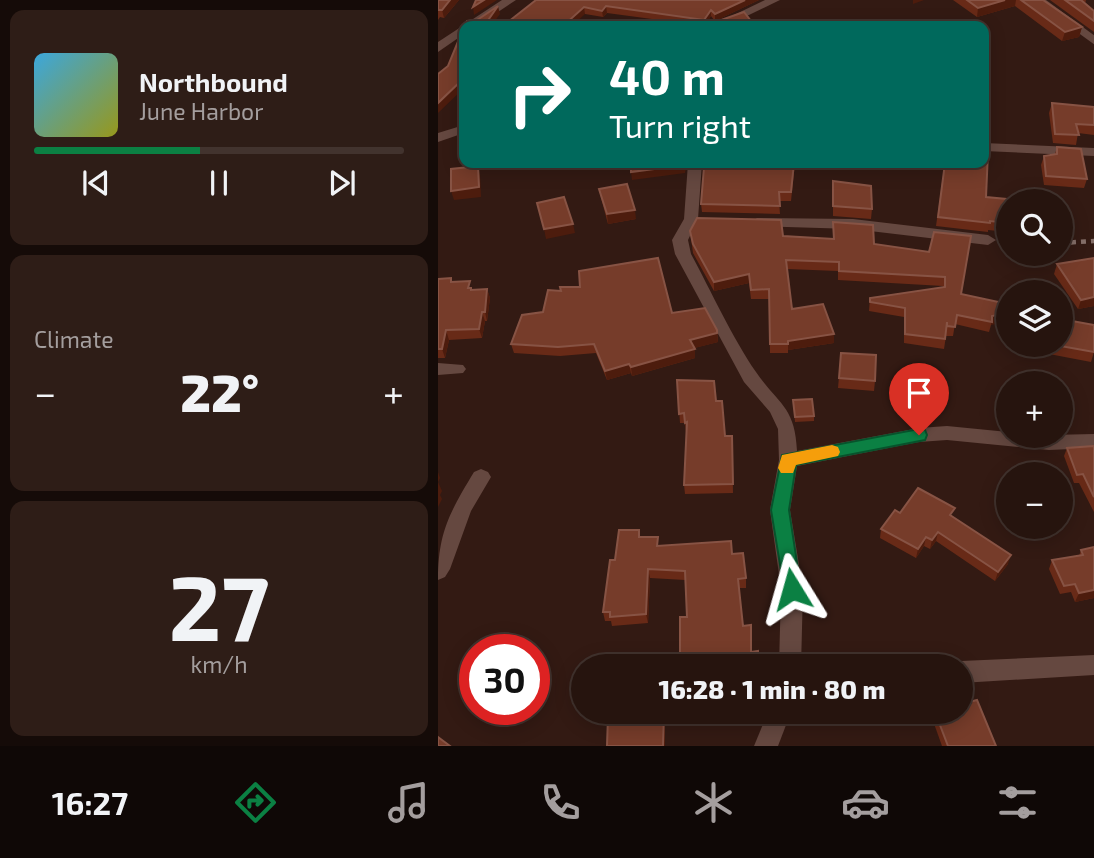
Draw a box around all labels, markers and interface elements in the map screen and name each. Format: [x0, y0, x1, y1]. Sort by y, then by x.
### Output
text: 40 m [609, 46, 725, 105]
icon: right [494, 49, 585, 140]
text: Northbound [139, 66, 288, 97]
text: June Harbor [139, 97, 263, 125]
text: Turn right [609, 106, 751, 144]
icon: previous [77, 164, 115, 202]
icon: pause [200, 164, 238, 202]
icon: next [323, 164, 361, 202]
map controls [996, 189, 1073, 539]
button: search [996, 189, 1073, 266]
button: layers [996, 280, 1073, 357]
text: Climate [34, 325, 114, 353]
text: 22° [180, 360, 259, 422]
pin [889, 363, 949, 435]
text: − [34, 369, 56, 415]
text: + [383, 369, 404, 415]
button: + [996, 371, 1073, 448]
icon: arrive [900, 374, 938, 412]
button: − [996, 462, 1073, 539]
text: 27 [169, 550, 269, 659]
position arrow [755, 552, 829, 626]
speed limit sign: 30 [459, 634, 550, 725]
text: km/h [190, 650, 248, 678]
text: 16:28 · 1 min · 80 m [658, 673, 886, 704]
icon: directions [231, 778, 280, 827]
icon: music [384, 778, 433, 827]
icon: phone [536, 778, 585, 827]
icon: climate [689, 778, 738, 827]
icon: car [841, 778, 890, 827]
icon: filters [993, 778, 1042, 827]
text: 16:27 [52, 783, 128, 821]

